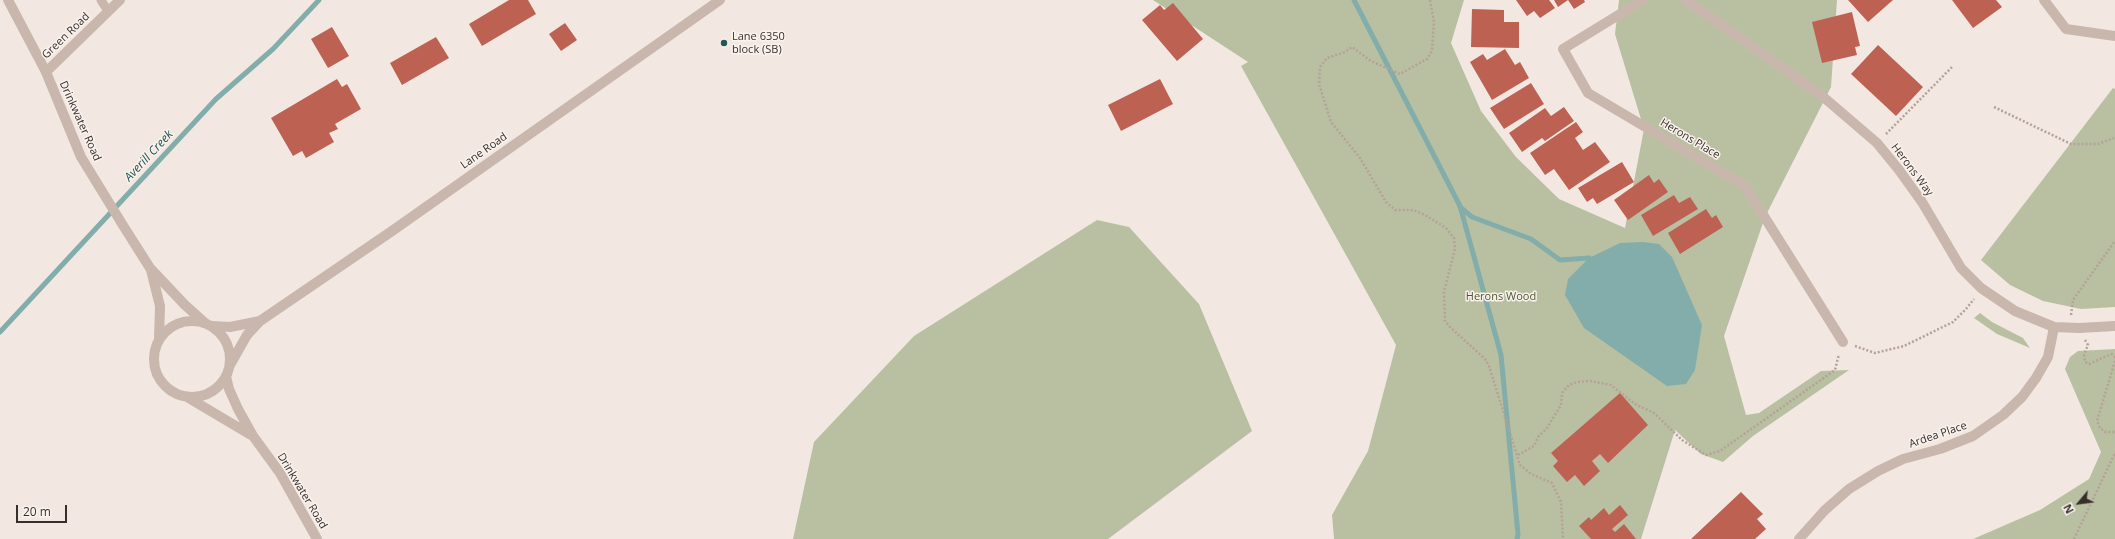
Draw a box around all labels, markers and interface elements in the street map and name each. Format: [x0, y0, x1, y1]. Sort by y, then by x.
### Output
street label: Green Road [40, 10, 92, 62]
place label: Lane 6350 block (SB) [732, 30, 785, 56]
marker: Lane 6350 block (SB) [719, 38, 729, 48]
street label: Drinkwater Road [56, 79, 104, 163]
street label: Herons Place [1658, 116, 1722, 162]
water label: Averill Creek [122, 127, 176, 185]
street label: Lane Road [458, 130, 510, 172]
street label: Herons Way [1888, 141, 1936, 199]
park label: Herons Wood [1466, 290, 1536, 304]
street label: Ardea Place [1907, 419, 1969, 451]
street label: Drinkwater Road [274, 451, 330, 531]
north arrow [2059, 483, 2099, 523]
scale bar [18, 497, 69, 523]
text: N [2059, 502, 2077, 517]
text: 20 m [23, 503, 51, 520]

